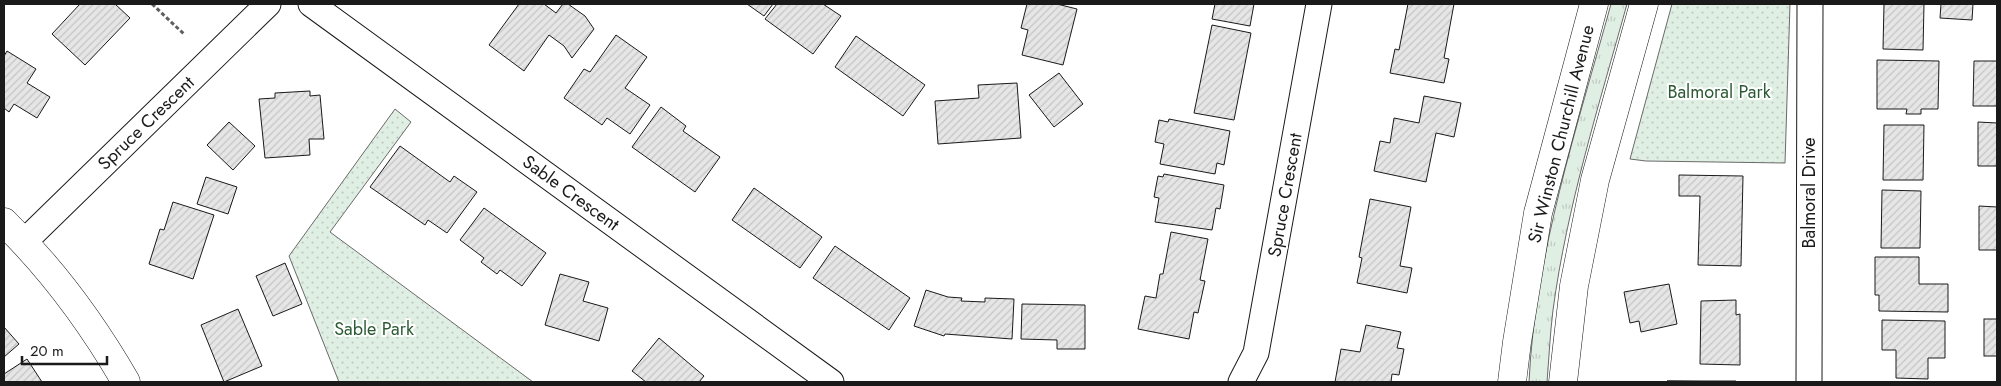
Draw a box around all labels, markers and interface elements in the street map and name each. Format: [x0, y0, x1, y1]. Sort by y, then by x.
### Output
street label: Sir Winston Churchill Avenue [1521, 22, 1601, 246]
street label: Spruce Crescent [92, 70, 201, 176]
park label: Balmoral Park [1667, 79, 1771, 105]
street label: Spruce Crescent [1261, 130, 1309, 259]
street label: Balmoral Drive [1796, 137, 1822, 249]
street label: Sable Crescent [517, 149, 625, 237]
park label: Sable Park [334, 316, 414, 342]
scale bar [22, 334, 108, 366]
text: 20 m [30, 340, 64, 362]

